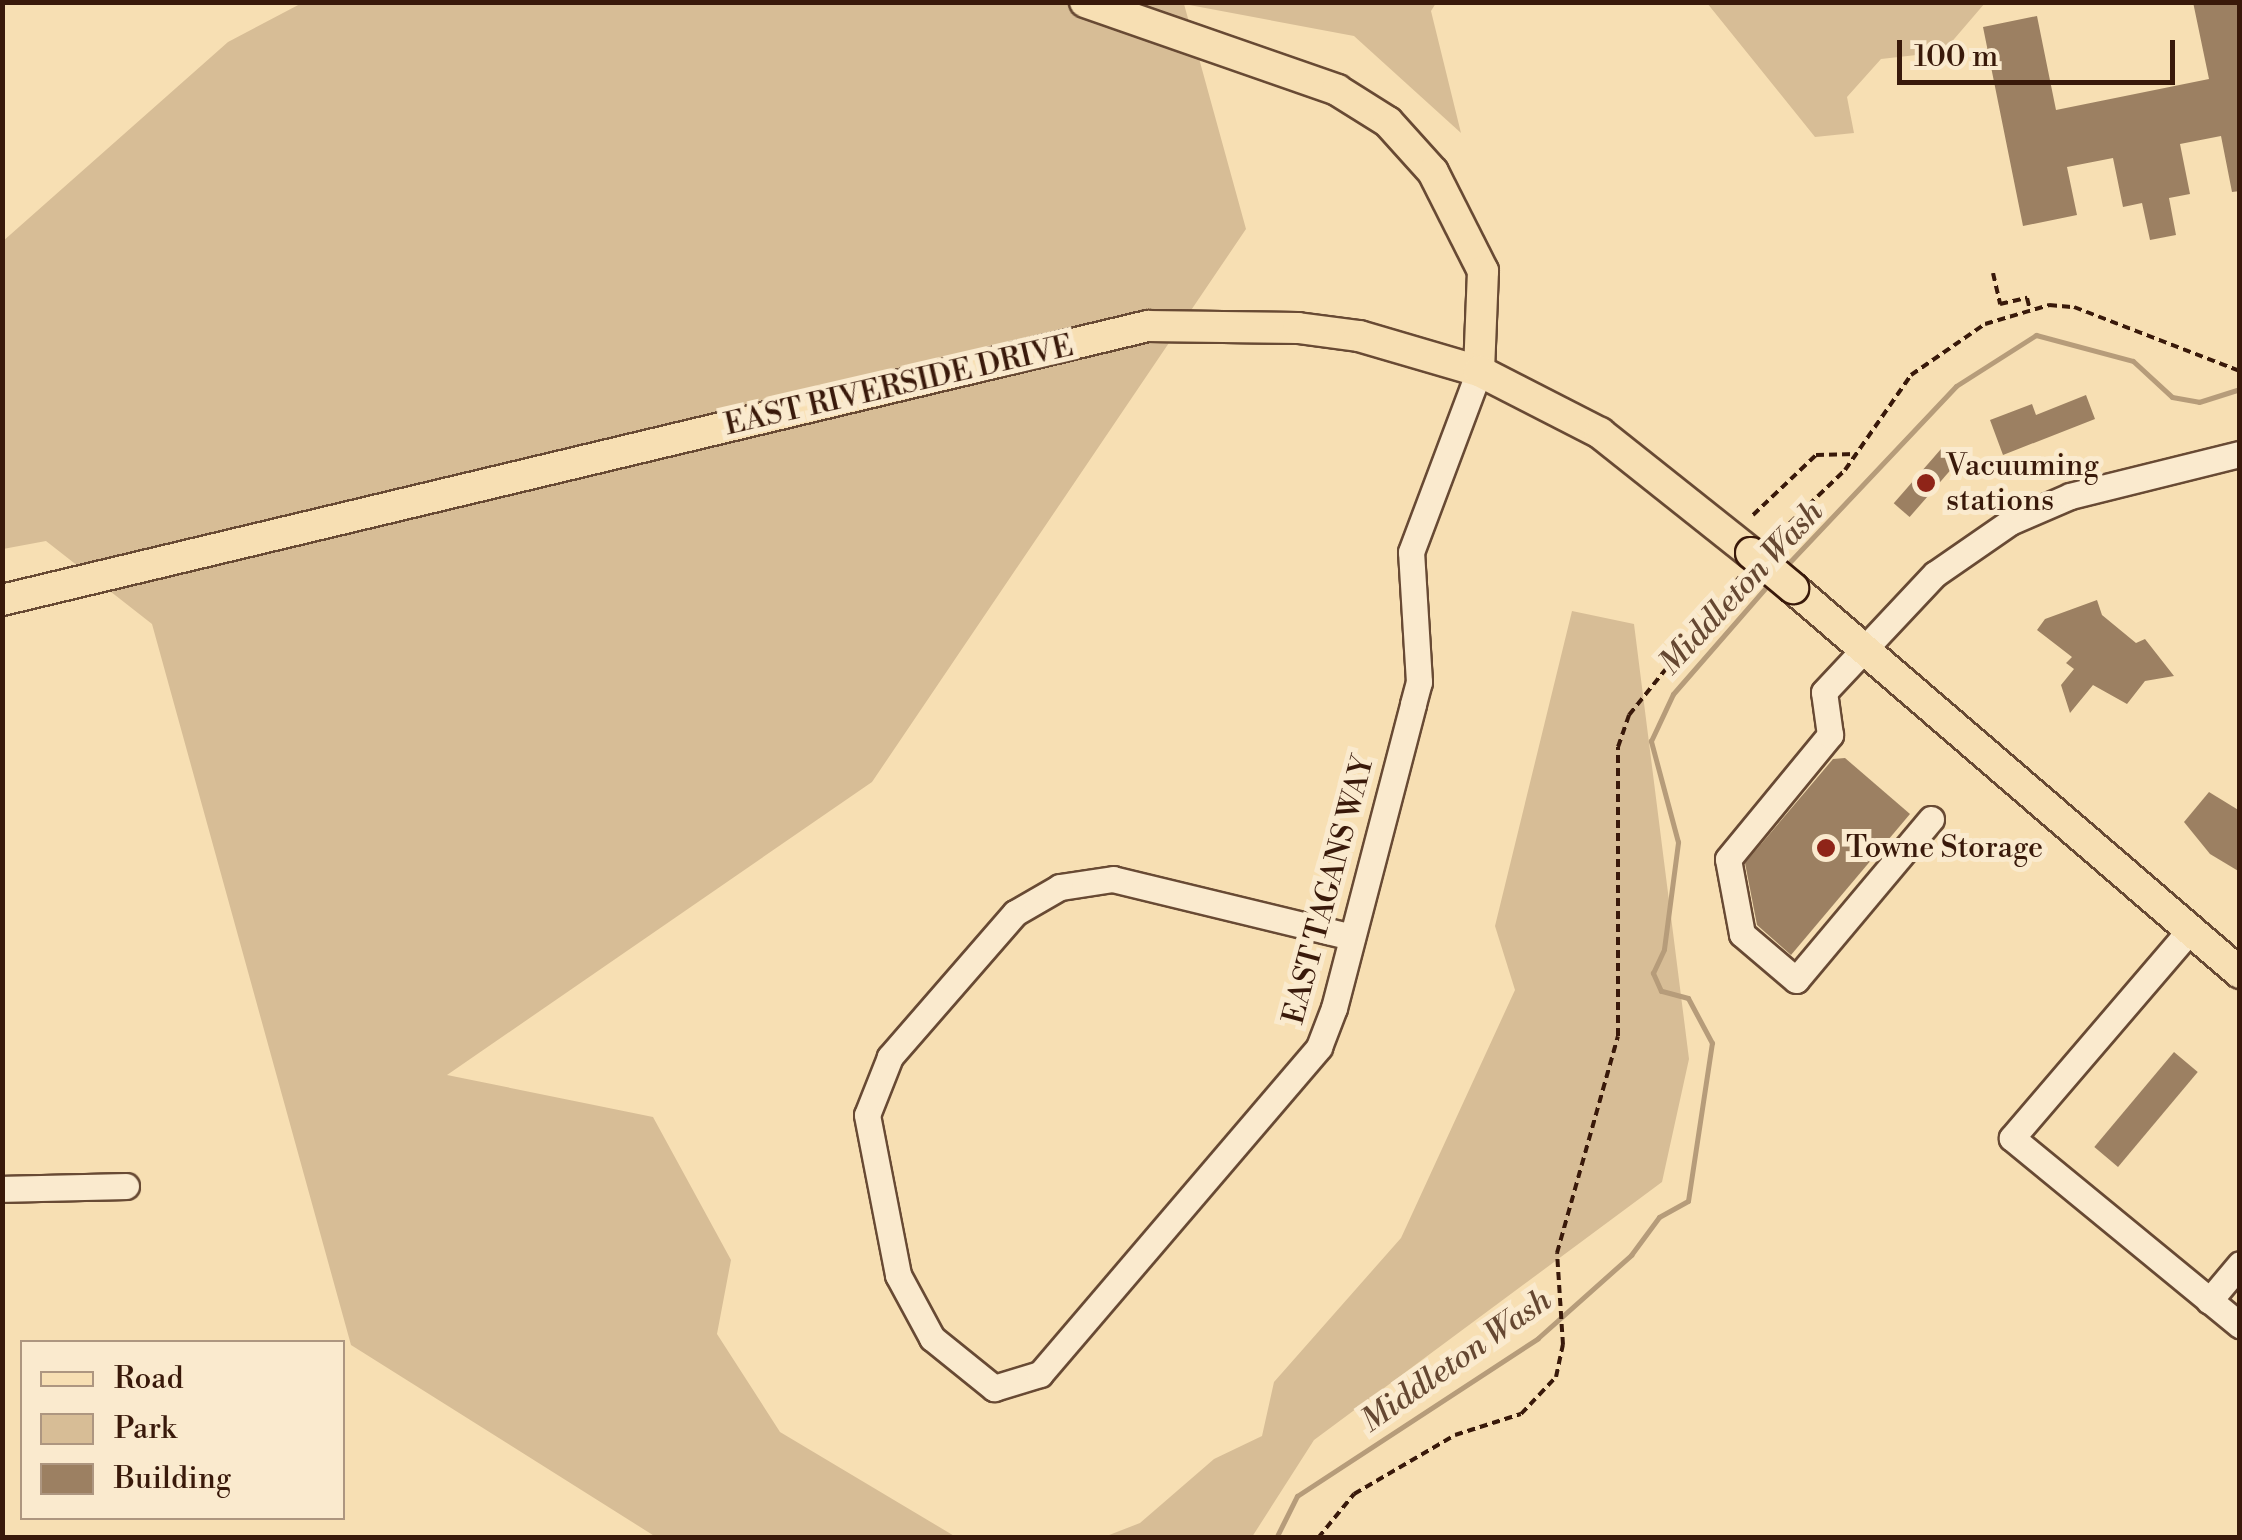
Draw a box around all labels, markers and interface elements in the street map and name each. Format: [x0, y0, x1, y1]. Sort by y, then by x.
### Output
scale bar [1902, 20, 2180, 82]
text: 100 m [1914, 38, 1998, 76]
street label: EAST RIVERSIDE DRIVE [721, 328, 1077, 444]
place label: Vacuuming stations [1946, 448, 2099, 518]
marker: Vacuuming stations [1915, 472, 1937, 494]
water label: Middleton Wash [1651, 493, 1831, 683]
street label: EAST TAGANS WAY [1276, 752, 1382, 1028]
place label: Towne Storage [1846, 830, 2043, 866]
marker: Towne Storage [1815, 837, 1837, 859]
water label: Middleton Wash [1354, 1281, 1558, 1441]
legend [20, 1340, 345, 1520]
text: Road [114, 1360, 184, 1398]
text: Park [114, 1410, 176, 1448]
text: Building [114, 1460, 231, 1498]

